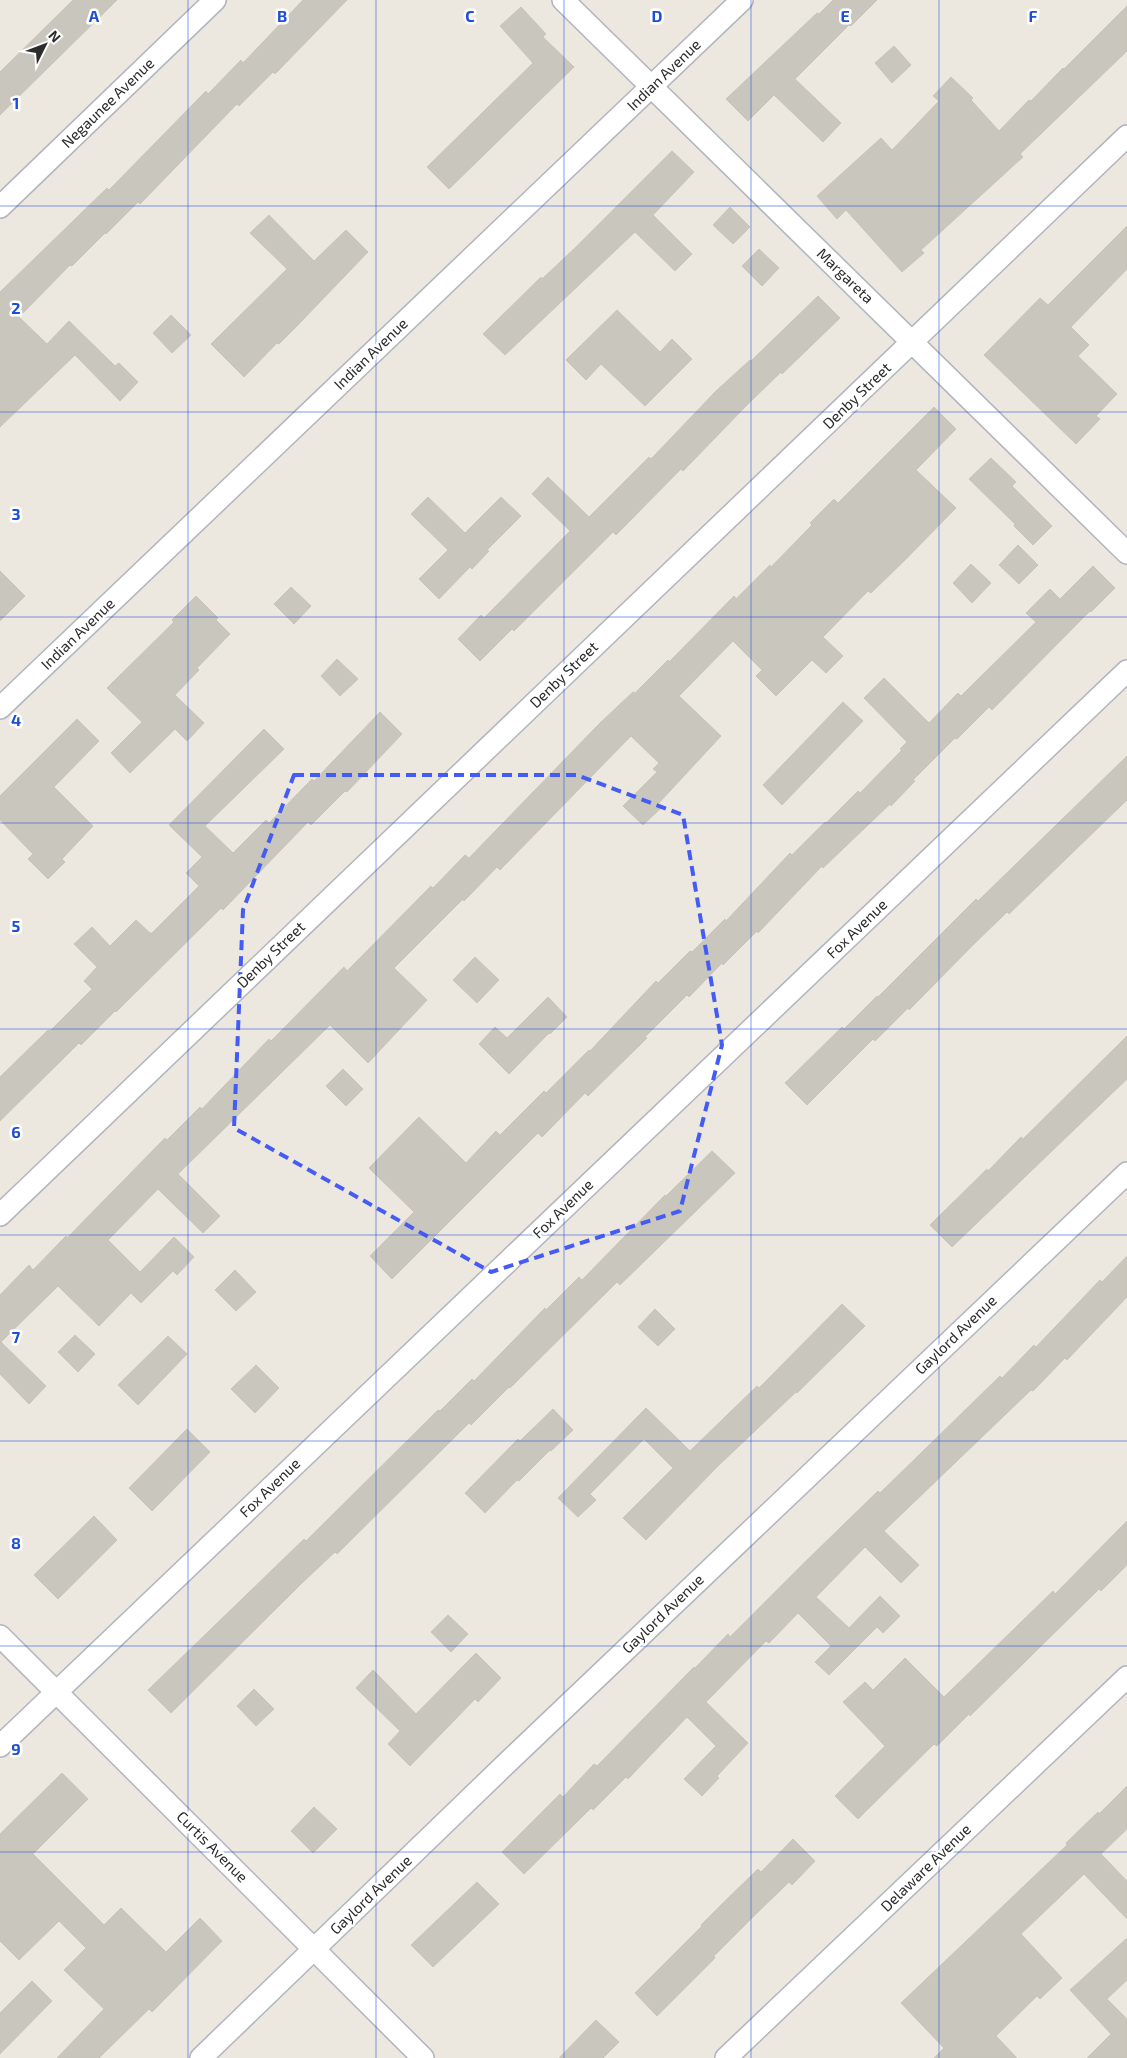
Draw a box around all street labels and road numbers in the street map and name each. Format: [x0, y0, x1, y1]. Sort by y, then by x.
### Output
street label: Indian Avenue [623, 35, 704, 114]
street label: Negaunee Avenue [57, 54, 157, 151]
street label: Margareta [814, 244, 878, 307]
street label: Indian Avenue [330, 314, 411, 393]
street label: Denby Street [818, 358, 894, 432]
street label: Indian Avenue [37, 594, 118, 673]
street label: Denby Street [525, 637, 601, 711]
street label: Fox Avenue [822, 895, 890, 962]
street label: Denby Street [232, 917, 308, 991]
street label: Fox Avenue [528, 1175, 596, 1242]
street label: Gaylord Avenue [911, 1291, 1000, 1378]
street label: Fox Avenue [235, 1454, 303, 1521]
street label: Gaylord Avenue [618, 1570, 707, 1657]
street label: Curtis Avenue [173, 1807, 252, 1886]
street label: Delaware Avenue [876, 1820, 974, 1915]
street label: Gaylord Avenue [326, 1851, 415, 1938]

